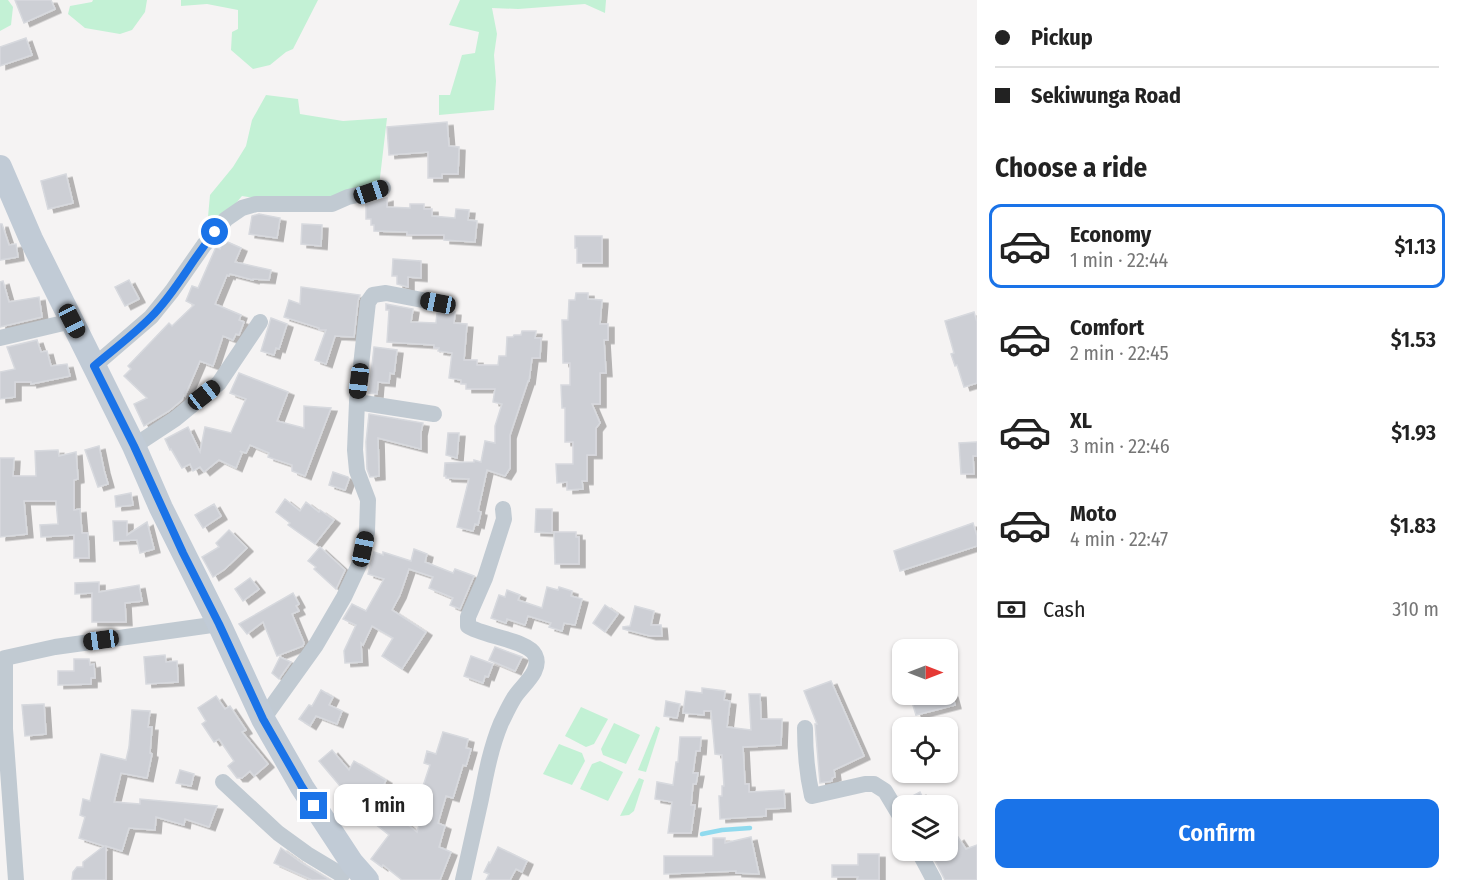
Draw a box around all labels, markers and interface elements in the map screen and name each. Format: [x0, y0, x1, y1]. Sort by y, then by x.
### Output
text: Pickup [1031, 24, 1093, 51]
text: Sekiwunga Road [1031, 82, 1181, 109]
text: Choose a ride [995, 152, 1147, 184]
car [351, 178, 391, 206]
route start [201, 218, 228, 245]
icon: car [998, 219, 1052, 273]
text: Economy [1070, 221, 1151, 248]
text: $1.13 [1394, 233, 1436, 260]
text: 1 min · 22:44 [1070, 248, 1168, 272]
car [419, 291, 457, 315]
car [56, 301, 88, 341]
icon: car [998, 312, 1052, 366]
text: Comfort [1070, 314, 1144, 341]
text: $1.53 [1391, 326, 1436, 353]
text: 2 min · 22:45 [1070, 341, 1169, 365]
car [348, 362, 370, 400]
car [184, 377, 224, 413]
icon: car [998, 405, 1052, 459]
text: XL [1070, 407, 1092, 434]
text: $1.93 [1391, 419, 1436, 446]
text: 3 min · 22:46 [1070, 434, 1170, 458]
icon: car [998, 498, 1052, 552]
text: Moto [1070, 500, 1117, 527]
text: $1.83 [1390, 512, 1436, 539]
text: 4 min · 22:47 [1070, 527, 1168, 551]
car [350, 530, 376, 568]
icon: cash [995, 593, 1028, 626]
text: Cash [1043, 596, 1086, 623]
text: 310 m [1392, 597, 1439, 621]
car [82, 629, 120, 651]
north arrow [892, 639, 958, 705]
map controls [892, 639, 958, 861]
button: locate [892, 717, 958, 783]
callout: 1 min [335, 785, 434, 827]
route end [300, 792, 327, 819]
text: 1 min [362, 793, 405, 817]
button: layers [892, 795, 958, 861]
button: Confirm [995, 799, 1439, 868]

